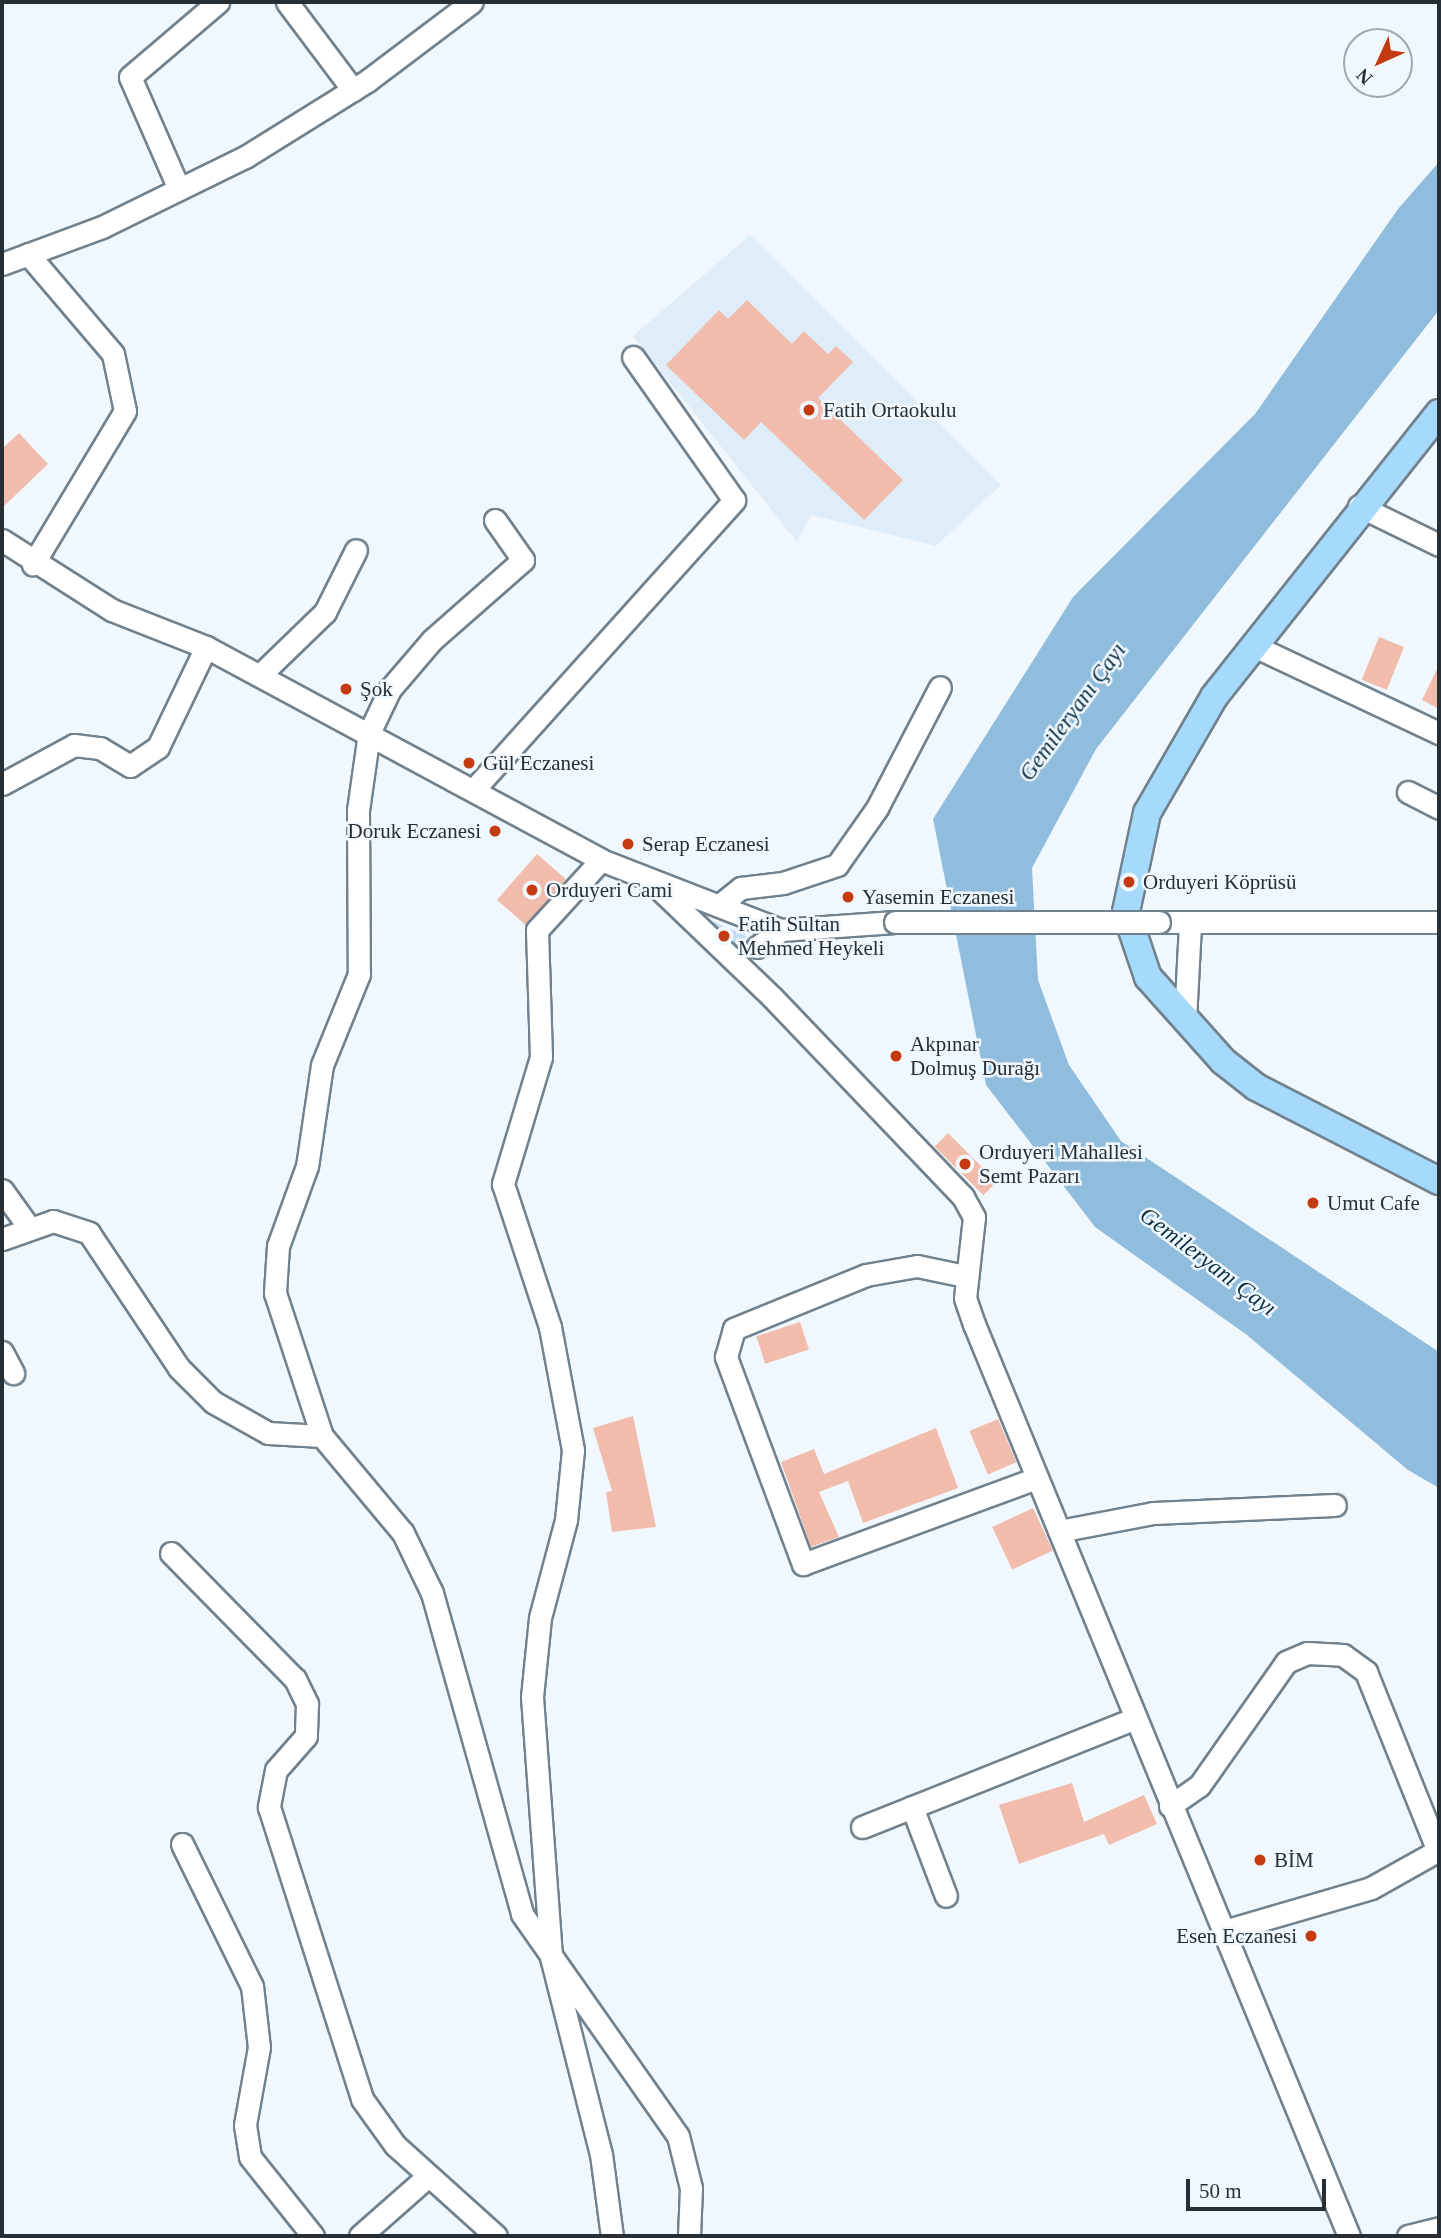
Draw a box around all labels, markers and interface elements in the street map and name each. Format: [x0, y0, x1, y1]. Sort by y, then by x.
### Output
north arrow [1343, 28, 1413, 98]
text: N [1352, 65, 1376, 89]
place label: Fatih Ortaokulu [823, 397, 957, 423]
marker: Fatih Ortaokulu [801, 402, 817, 418]
water label: Gemileryanı Çayı [1014, 637, 1132, 787]
place label: Şok [360, 676, 393, 702]
marker: Şok [338, 681, 354, 697]
place label: Gül Eczanesi [483, 750, 594, 776]
marker: Gül Eczanesi [461, 755, 477, 771]
place label: Doruk Eczanesi [347, 818, 481, 844]
marker: Doruk Eczanesi [487, 823, 503, 839]
place label: Serap Eczanesi [642, 831, 770, 857]
marker: Serap Eczanesi [620, 836, 636, 852]
place label: Orduyeri Köprüsü [1143, 869, 1296, 895]
marker: Orduyeri Köprüsü [1121, 874, 1137, 890]
place label: Orduyeri Cami [546, 877, 673, 903]
marker: Orduyeri Cami [524, 882, 540, 898]
place label: Yasemin Eczanesi [862, 884, 1014, 910]
marker: Yasemin Eczanesi [840, 889, 856, 905]
place label: Fatih Sultan Mehmed Heykeli [738, 911, 884, 961]
marker: Fatih Sultan Mehmed Heykeli [716, 928, 732, 944]
place label: Akpınar Dolmuş Durağı [910, 1031, 1040, 1081]
marker: Akpınar Dolmuş Durağı [888, 1048, 904, 1064]
place label: Orduyeri Mahallesi Semt Pazarı [979, 1139, 1143, 1189]
marker: Orduyeri Mahallesi Semt Pazarı [957, 1156, 973, 1172]
place label: Umut Cafe [1327, 1190, 1420, 1216]
marker: Umut Cafe [1305, 1195, 1321, 1211]
water label: Gemileryanı Çayı [1134, 1202, 1282, 1322]
place label: BİM [1274, 1847, 1314, 1873]
marker: BİM [1252, 1852, 1268, 1868]
place label: Esen Eczanesi [1176, 1923, 1297, 1949]
marker: Esen Eczanesi [1303, 1928, 1319, 1944]
scale bar [1189, 2164, 1329, 2208]
text: 50 m [1199, 2179, 1242, 2203]

